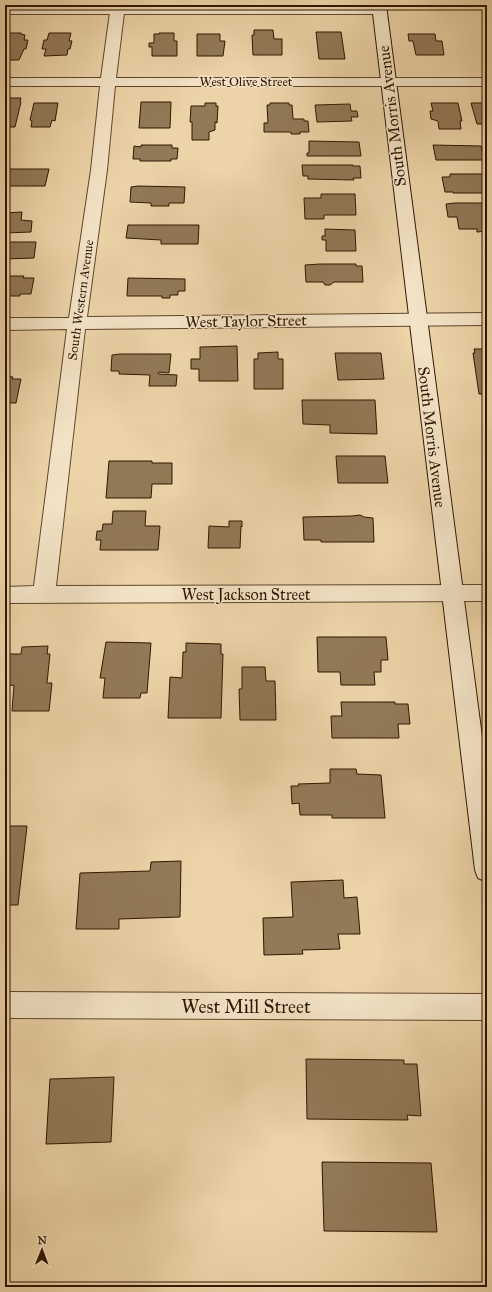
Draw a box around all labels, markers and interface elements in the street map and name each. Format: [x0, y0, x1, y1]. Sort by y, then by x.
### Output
street label: South Morris Avenue [374, 44, 410, 188]
street label: West Olive Street [200, 74, 293, 90]
street label: South Western Avenue [65, 238, 97, 361]
street label: West Taylor Street [185, 310, 307, 332]
street label: South Morris Avenue [414, 365, 450, 509]
street label: West Jackson Street [181, 585, 311, 605]
street label: West Mill Street [181, 995, 311, 1018]
north arrow [22, 1230, 62, 1270]
text: N [37, 1234, 48, 1247]

